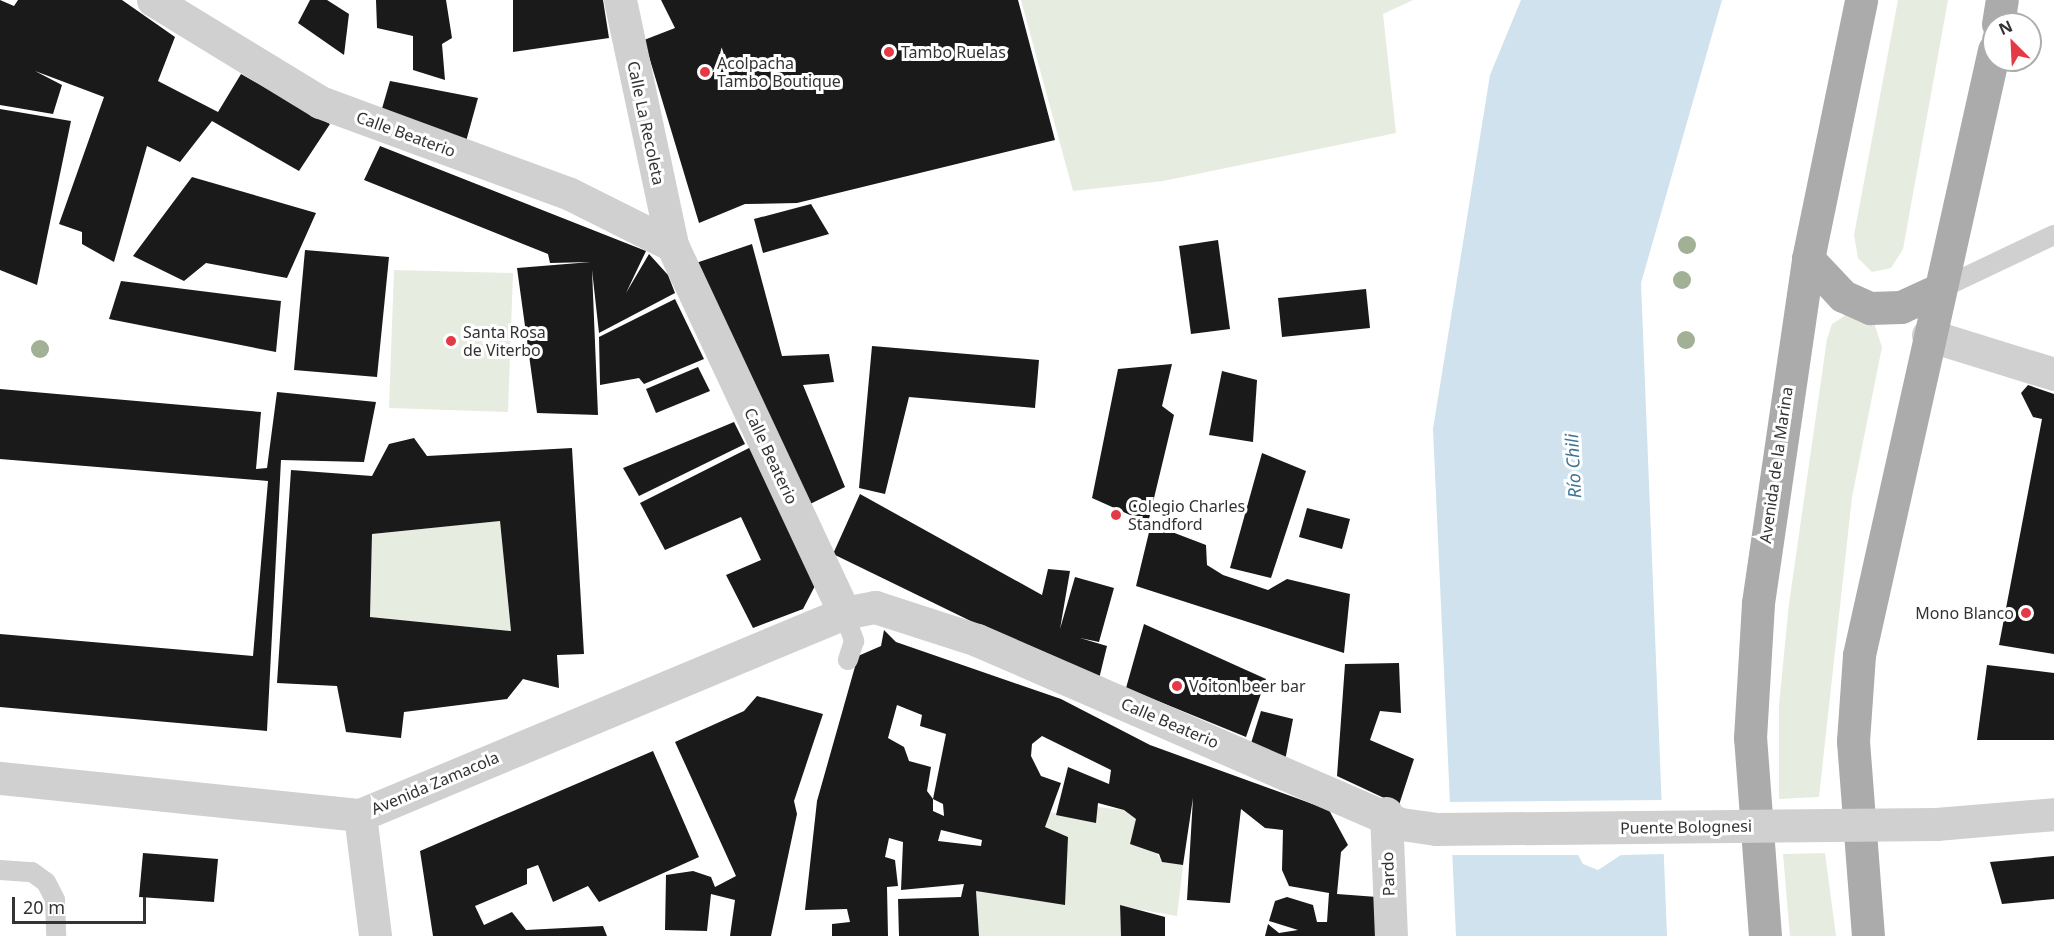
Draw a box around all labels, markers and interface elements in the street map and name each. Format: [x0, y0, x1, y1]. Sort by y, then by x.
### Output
north arrow [1982, 12, 2042, 72]
text: N [1995, 15, 2016, 40]
place label: Tambo Ruelas [901, 42, 1006, 62]
marker: Tambo Ruelas [882, 45, 896, 59]
place label: Acolpacha Tambo Boutique [717, 53, 841, 91]
street label: Calle La Recoleta [623, 59, 669, 187]
marker: Acolpacha Tambo Boutique [698, 65, 712, 79]
street label: Calle Beaterio [354, 107, 458, 161]
place label: Santa Rosa de Viterbo [463, 322, 546, 360]
marker: Santa Rosa de Viterbo [444, 334, 458, 348]
street label: Avenida de la Marina [1756, 386, 1796, 544]
street label: Calle Beaterio [740, 405, 802, 507]
water label: Río Chili [1561, 433, 1585, 499]
place label: Colegio Charles Standford [1128, 496, 1245, 534]
marker: Colegio Charles Standford [1109, 508, 1123, 522]
place label: Mono Blanco [1915, 603, 2014, 623]
marker: Mono Blanco [2019, 606, 2033, 620]
place label: Voiton beer bar [1189, 676, 1306, 696]
marker: Voiton beer bar [1170, 679, 1184, 693]
street label: Calle Beaterio [1118, 694, 1222, 752]
street label: Avenida Zamacola [368, 747, 502, 819]
street label: Puente Bolognesi [1620, 816, 1752, 838]
street label: Pardo [1378, 851, 1398, 897]
scale bar [15, 885, 148, 923]
text: 20 m [23, 895, 65, 919]

